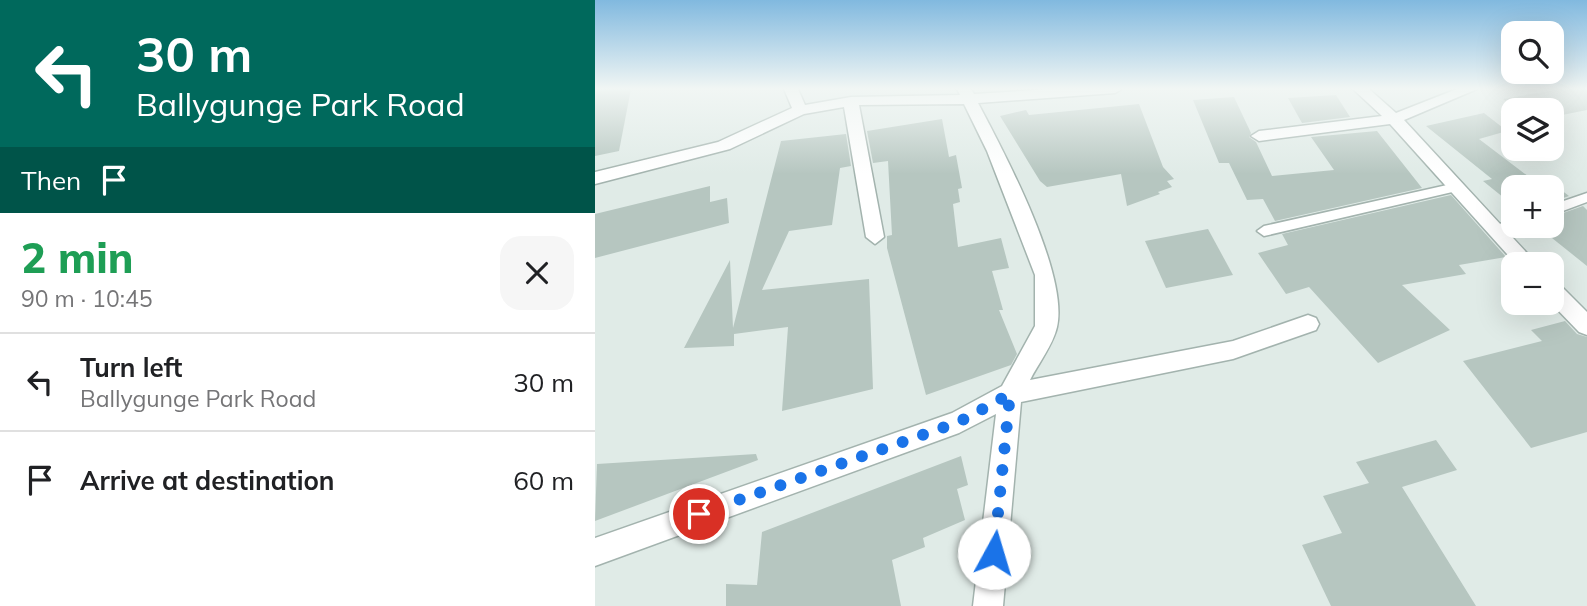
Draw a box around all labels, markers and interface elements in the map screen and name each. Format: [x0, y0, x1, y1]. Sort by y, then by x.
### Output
map controls [1501, 21, 1564, 315]
button: search [1501, 21, 1564, 84]
text: 30 m [136, 23, 252, 84]
icon: left [21, 28, 112, 119]
text: Ballygunge Park Road [136, 84, 465, 124]
button: layers [1501, 98, 1564, 161]
icon: arrive [95, 161, 133, 199]
text: Then [21, 164, 81, 197]
button: + [1501, 175, 1564, 238]
text: 2 min [21, 231, 134, 284]
button: close [500, 236, 574, 310]
button: − [1501, 252, 1564, 315]
text: 90 m · 10:45 [21, 284, 153, 313]
text: Turn left [80, 351, 182, 384]
icon: left [21, 363, 59, 401]
text: 30 m [513, 366, 574, 399]
text: Ballygunge Park Road [80, 384, 316, 413]
icon: arrive [21, 461, 59, 499]
text: Arrive at destination [80, 464, 335, 497]
text: 60 m [513, 464, 574, 497]
pin [669, 484, 729, 544]
icon: arrive [680, 495, 718, 533]
position arrow [957, 516, 1031, 590]

